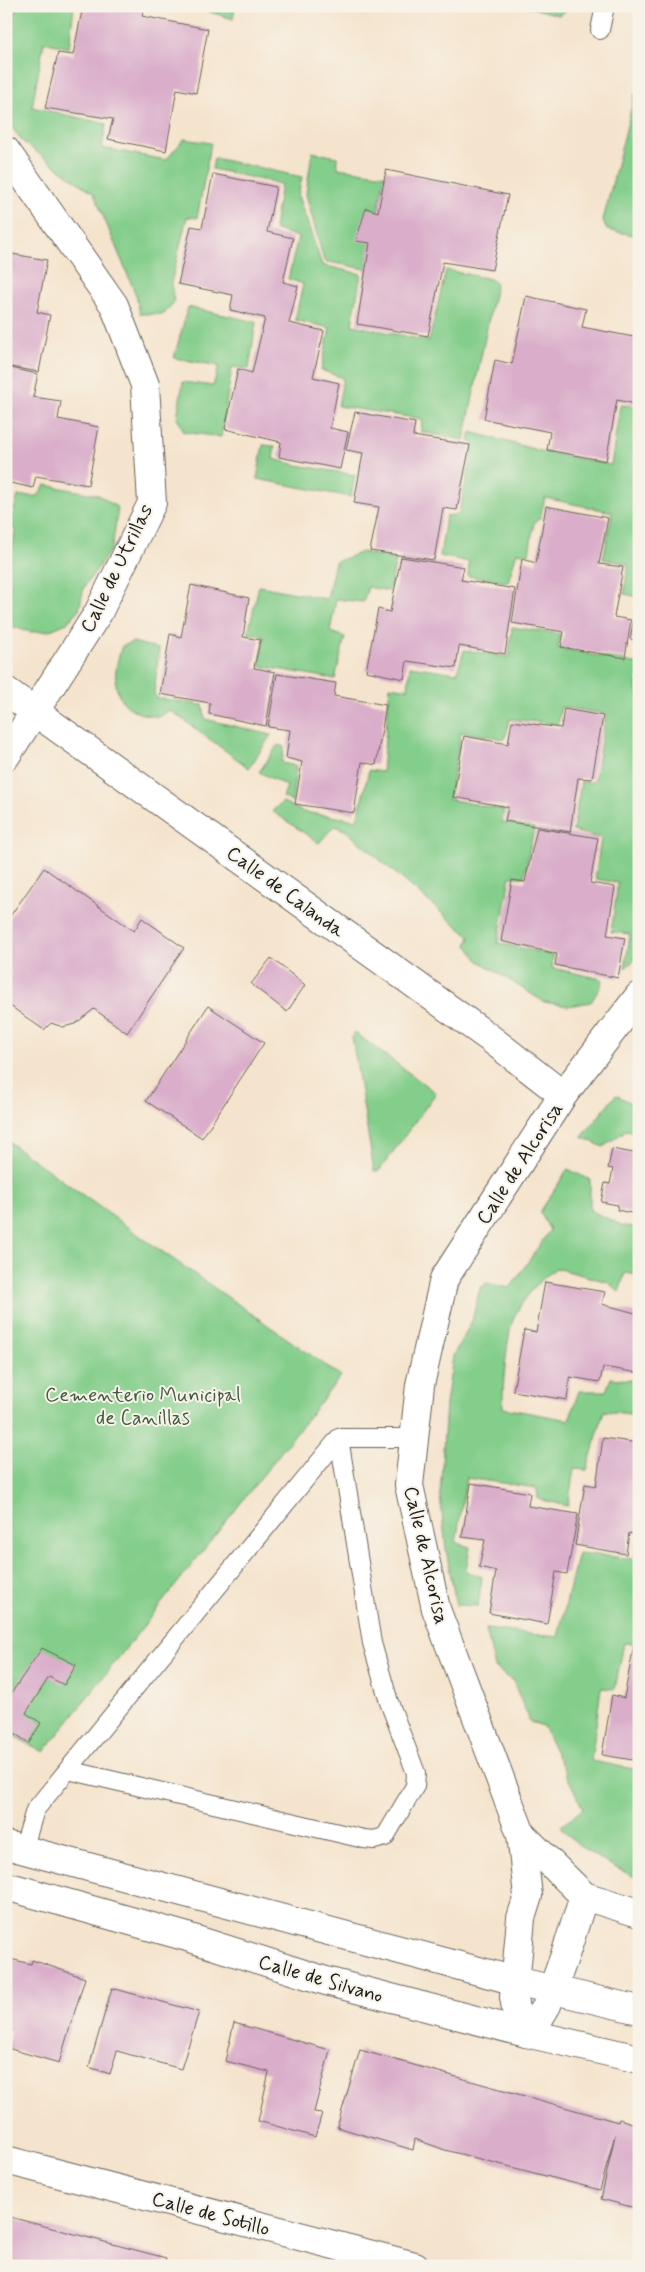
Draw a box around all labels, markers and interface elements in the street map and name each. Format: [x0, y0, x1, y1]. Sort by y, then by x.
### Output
street label: Calle de Utrillas [75, 500, 160, 637]
street label: Calle de Calanda [220, 840, 351, 945]
street label: Calle de Alcorisa [471, 1097, 570, 1230]
park label: Cementerio Municipal de Canillas [45, 1382, 241, 1432]
street label: Calle de Alcorisa [397, 1484, 455, 1627]
street label: Calle de Silvano [255, 1949, 386, 2010]
street label: Calle de Sotillo [149, 2186, 273, 2243]

